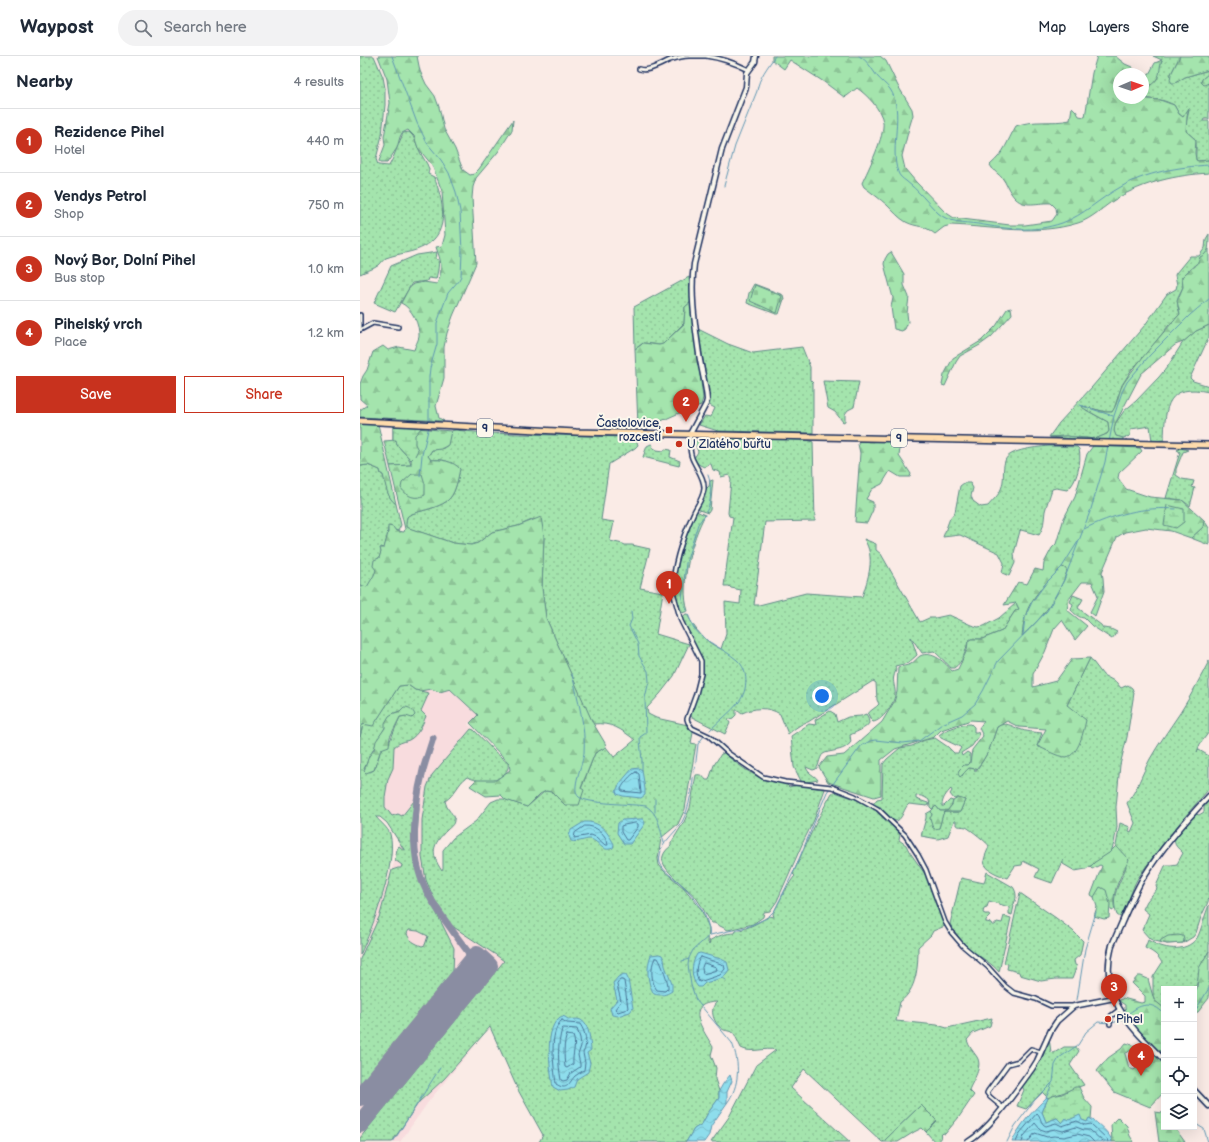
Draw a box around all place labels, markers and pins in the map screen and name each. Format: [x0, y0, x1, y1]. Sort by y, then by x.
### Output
pin: 2 [673, 389, 699, 422]
place label: Častolovice, rozcestí [596, 414, 661, 445]
marker: Častolovice, rozcestí [664, 425, 674, 435]
place label: U Zlatého buřtu [687, 437, 771, 452]
marker: U Zlatého buřtu [674, 439, 684, 449]
pin: 1 [656, 571, 682, 604]
pin: 3 [1101, 974, 1127, 1007]
place label: Pihel [1116, 1012, 1143, 1027]
marker: Pihel [1103, 1014, 1113, 1024]
pin: 4 [1128, 1043, 1154, 1076]

